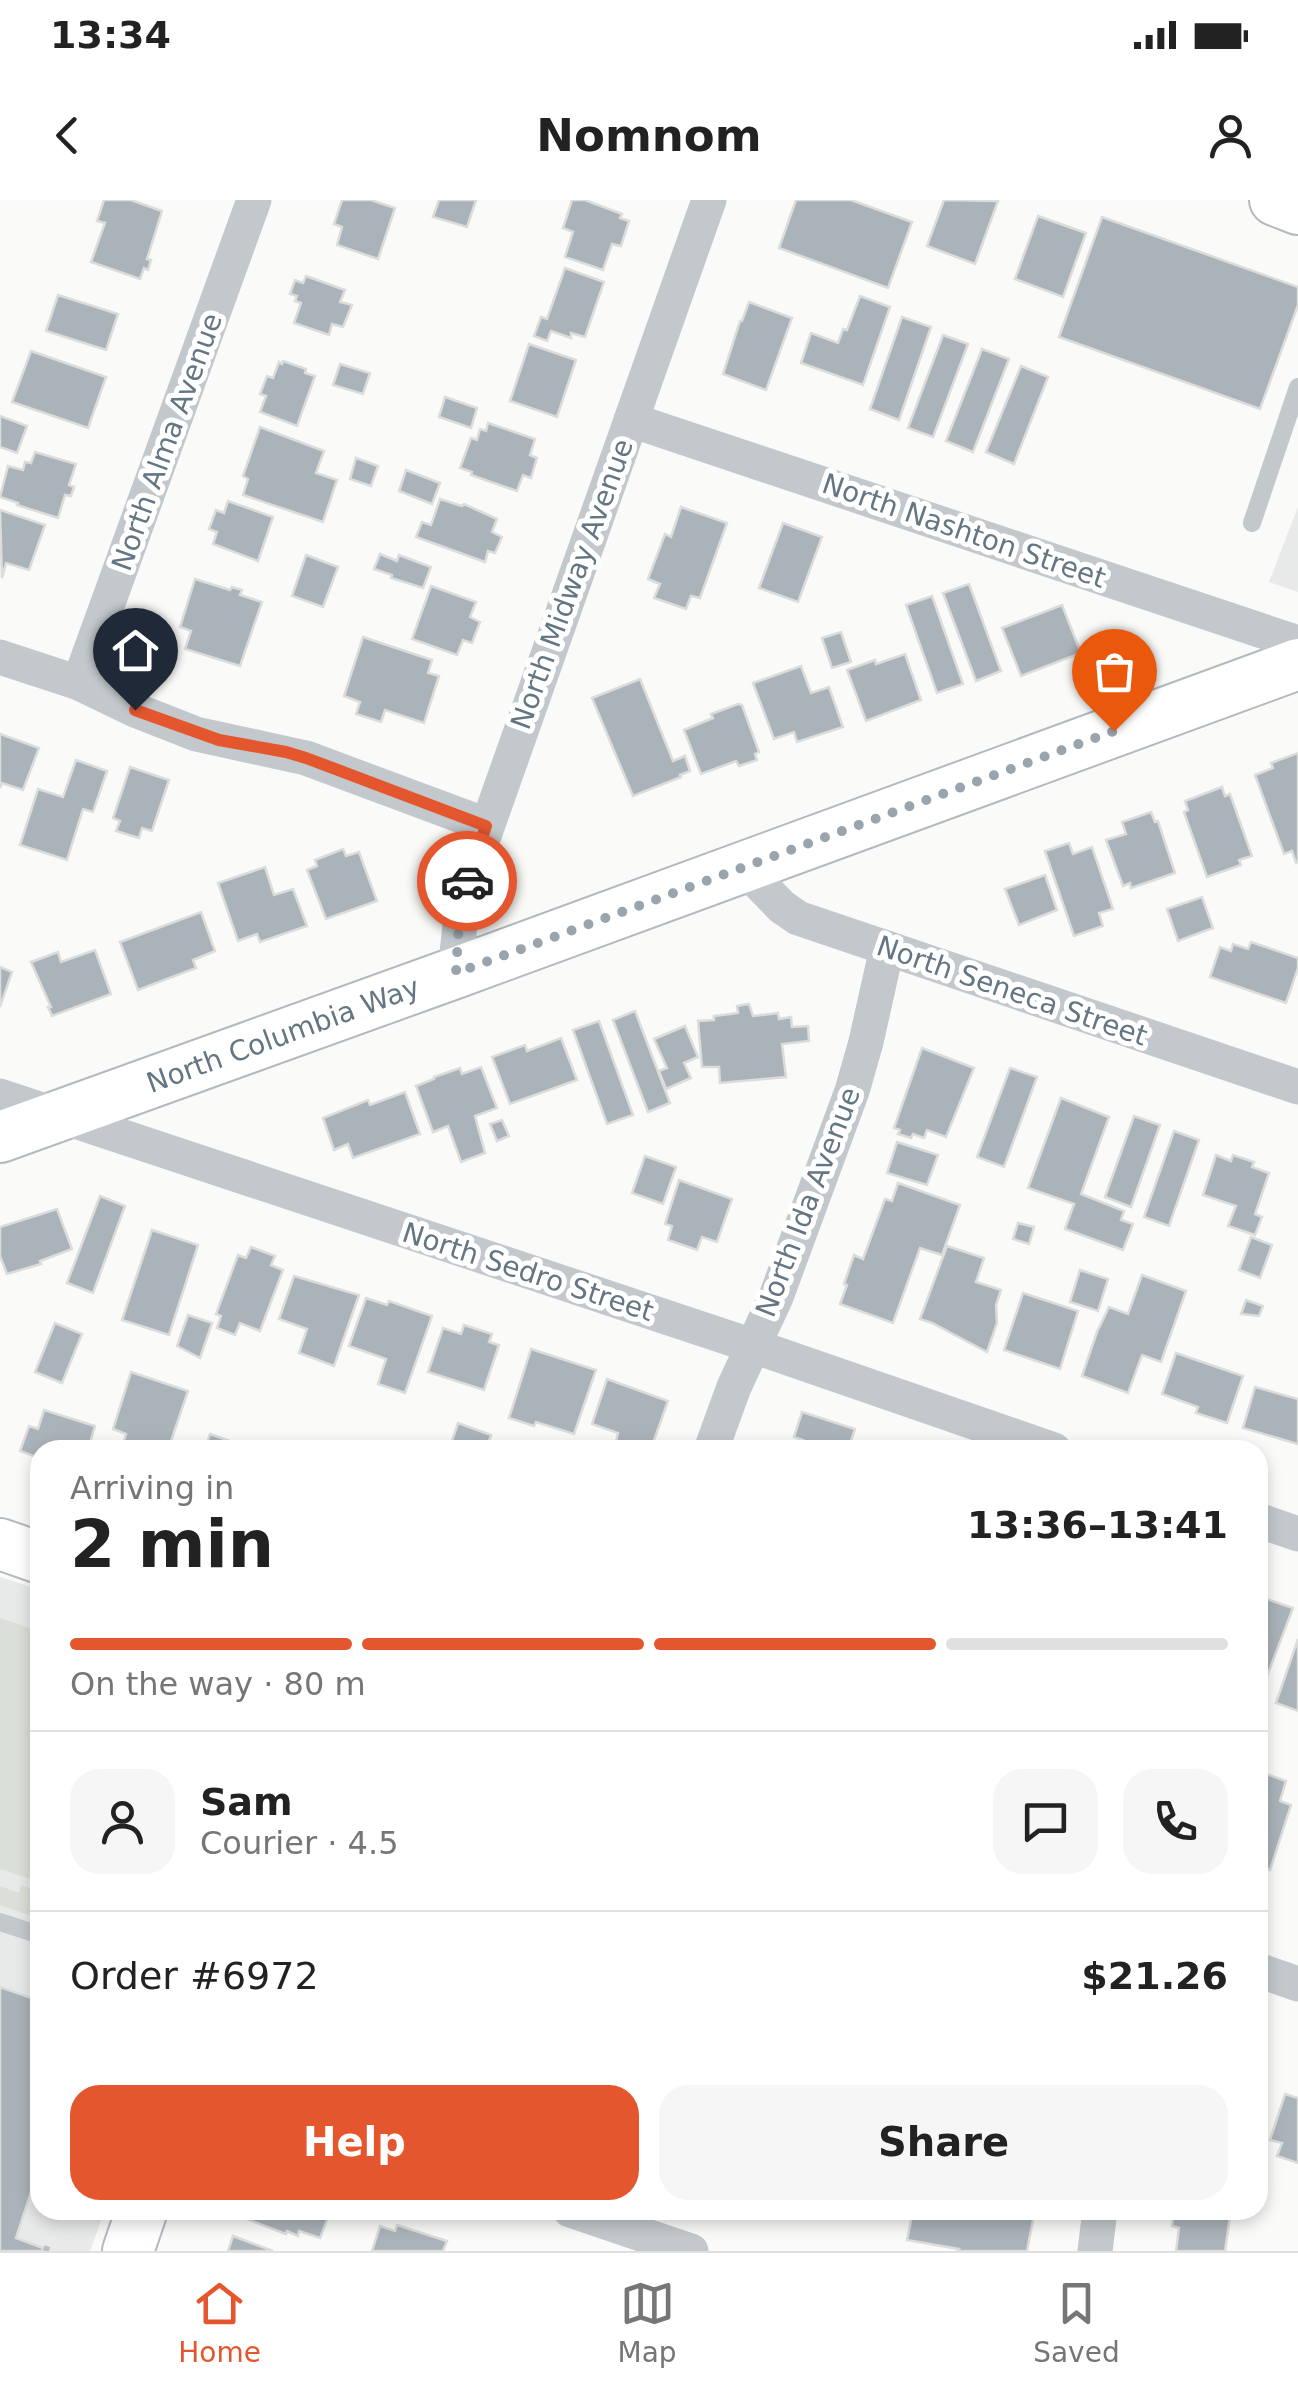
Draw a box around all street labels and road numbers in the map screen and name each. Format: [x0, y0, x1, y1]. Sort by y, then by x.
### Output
street label: North Alma Avenue [105, 309, 229, 575]
street label: North Midway Avenue [504, 434, 640, 734]
street label: North Nashton Street [818, 467, 1110, 595]
street label: North Seneca Street [872, 929, 1152, 1053]
street label: North Columbia Way [142, 970, 424, 1100]
street label: North Ida Avenue [749, 1082, 867, 1322]
street label: North Sedro Street [398, 1216, 658, 1328]

